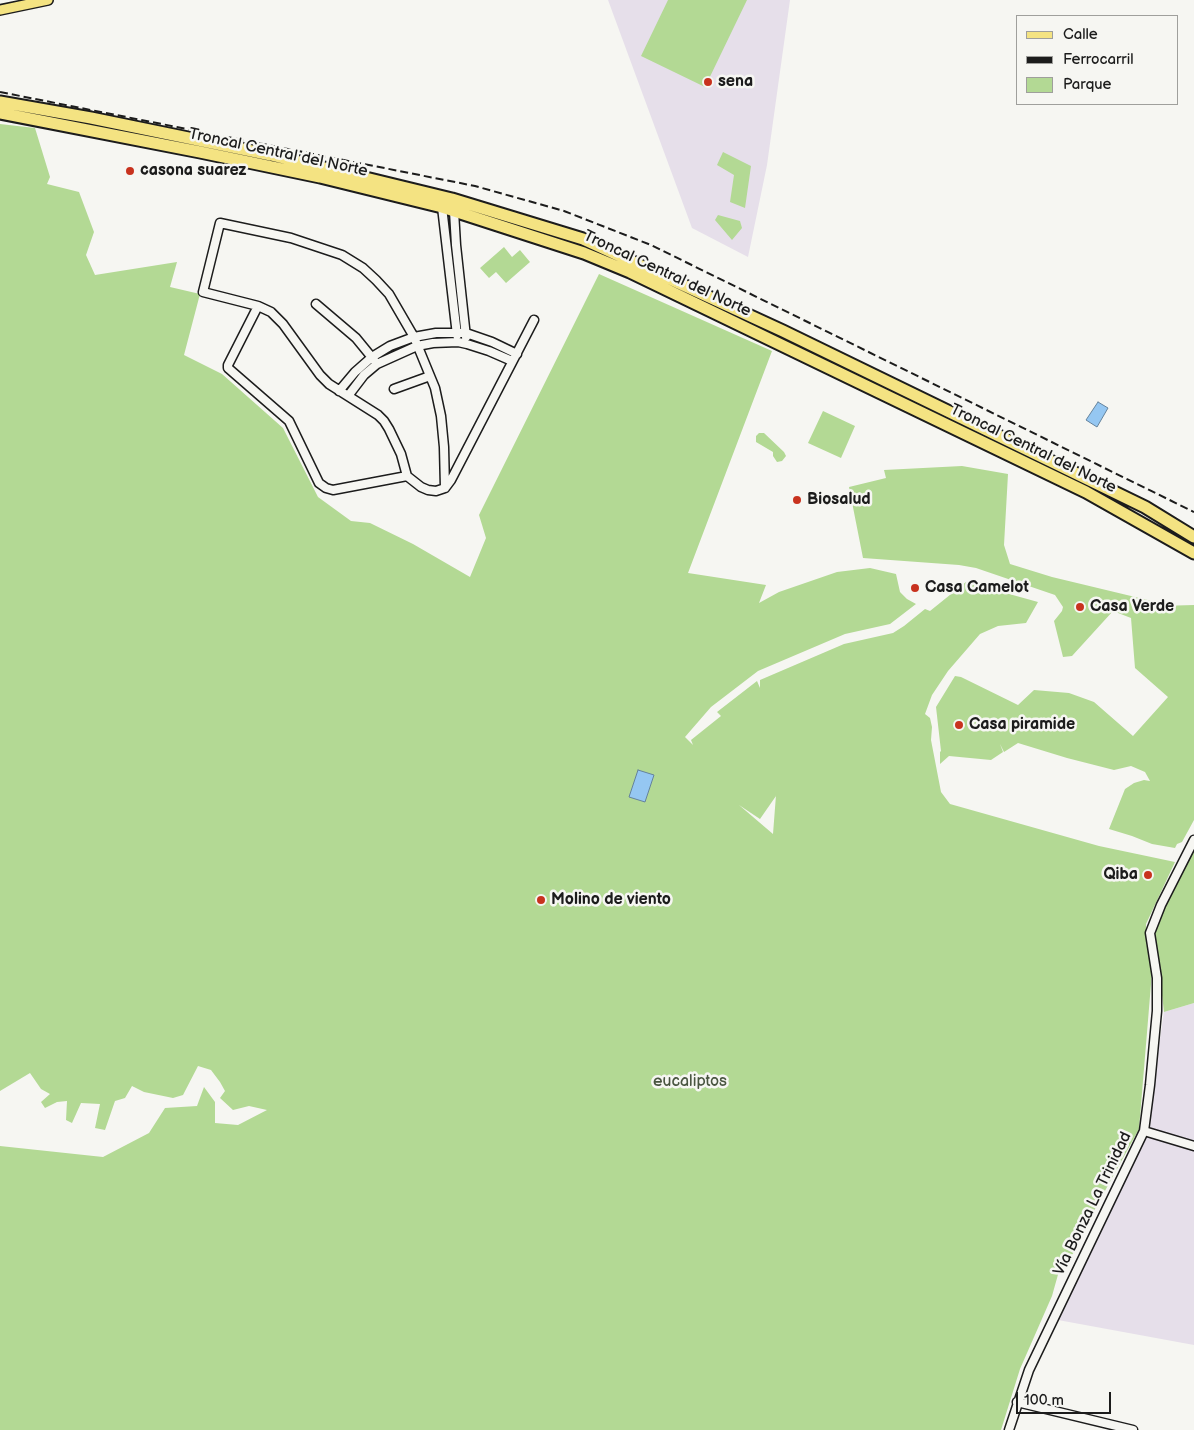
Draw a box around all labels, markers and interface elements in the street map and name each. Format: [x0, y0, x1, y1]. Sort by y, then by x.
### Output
legend [1016, 15, 1179, 105]
text: Calle [1063, 25, 1098, 44]
text: Ferrocarril [1063, 50, 1134, 69]
place label: sena [718, 72, 753, 92]
text: Parque [1063, 75, 1111, 94]
marker: sena [702, 76, 714, 88]
street label: Troncal Central del Norte [187, 125, 369, 181]
place label: casona suarez [140, 161, 246, 181]
marker: casona suarez [124, 165, 136, 177]
street label: Troncal Central del Norte [580, 227, 754, 321]
street label: Troncal Central del Norte [947, 400, 1119, 498]
place label: Biosalud [807, 490, 871, 510]
marker: Biosalud [791, 494, 803, 506]
place label: Casa Camelot [925, 578, 1029, 598]
marker: Casa Camelot [909, 582, 921, 594]
place label: Casa Verde [1090, 597, 1174, 617]
marker: Casa Verde [1074, 601, 1086, 613]
place label: Casa piramide [969, 715, 1075, 735]
marker: Casa piramide [953, 719, 965, 731]
place label: Qiba [1103, 865, 1138, 885]
marker: Qiba [1142, 869, 1154, 881]
place label: Molino de viento [551, 890, 671, 910]
marker: Molino de viento [535, 894, 547, 906]
park label: eucaliptos [653, 1072, 727, 1092]
street label: Vía Bonza La Trinidad [1050, 1129, 1136, 1279]
scale bar [1019, 1382, 1114, 1414]
text: 100 m [1024, 1391, 1064, 1410]

